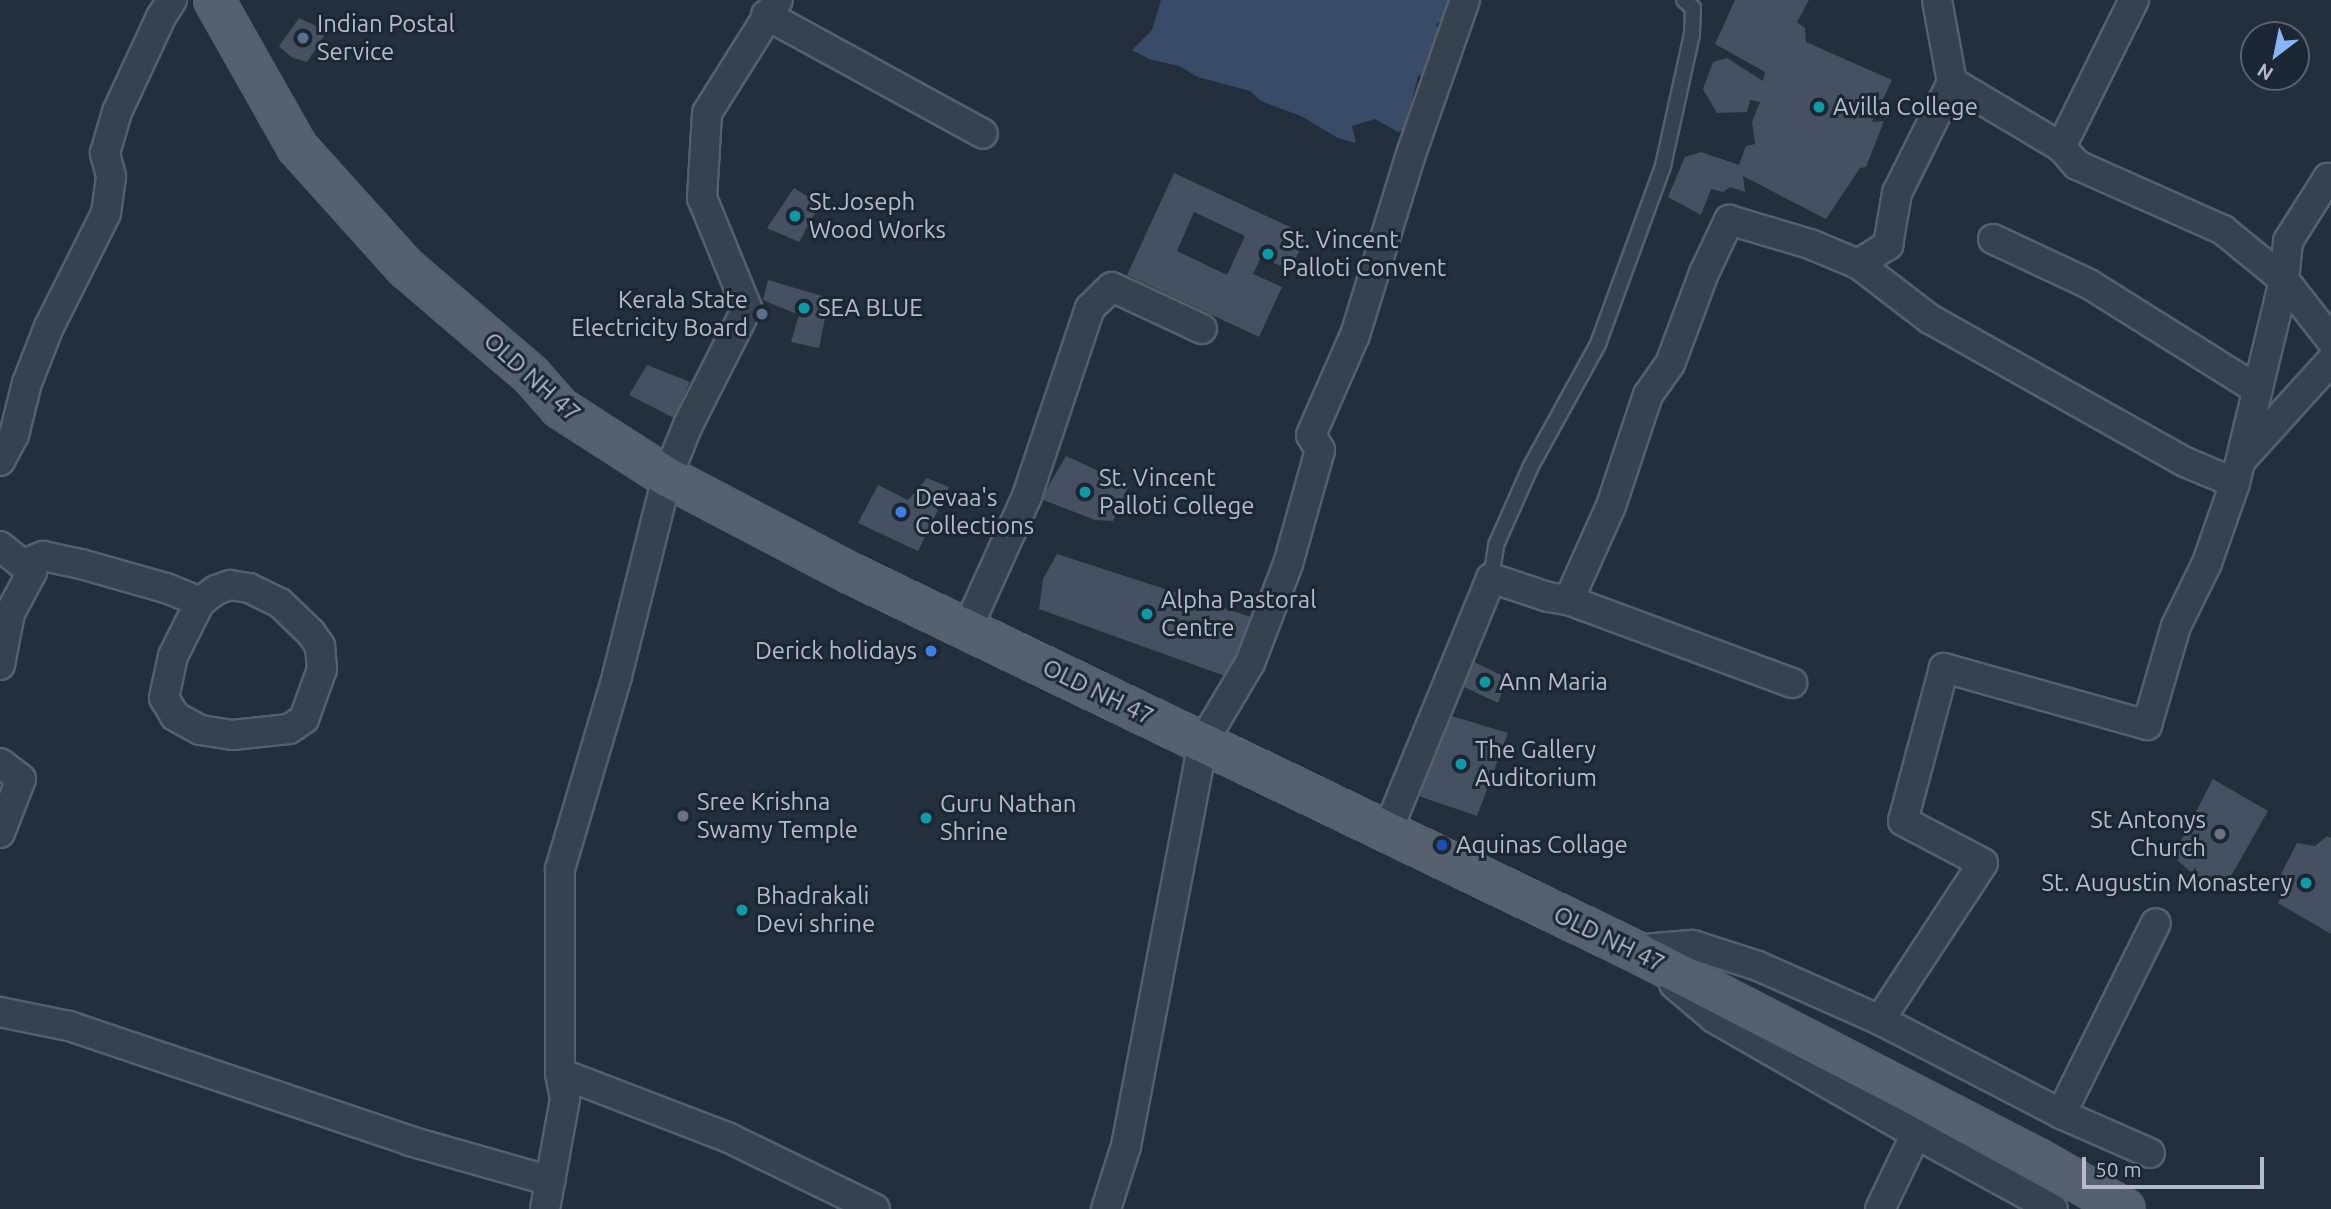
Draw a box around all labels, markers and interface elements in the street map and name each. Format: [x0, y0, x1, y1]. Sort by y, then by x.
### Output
place label: Indian Postal Service [317, 10, 455, 66]
north arrow [2240, 21, 2310, 91]
marker: Indian Postal Service [295, 30, 311, 46]
text: N [2253, 59, 2277, 85]
place label: Avilla College [1833, 93, 1978, 121]
marker: Avilla College [1811, 99, 1827, 115]
place label: St.Joseph Wood Works [809, 188, 946, 244]
marker: St.Joseph Wood Works [787, 208, 803, 224]
place label: St. Vincent Palloti Convent [1282, 226, 1446, 282]
marker: St. Vincent Palloti Convent [1260, 246, 1276, 262]
place label: Kerala State Electricity Board [571, 286, 748, 342]
place label: SEA BLUE [818, 294, 923, 322]
marker: SEA BLUE [796, 300, 812, 316]
marker: Kerala State Electricity Board [754, 306, 770, 322]
street label: OLD NH 47 [478, 326, 586, 428]
place label: St. Vincent Palloti College [1099, 464, 1254, 520]
place label: Devaa's Collections [915, 484, 1034, 540]
marker: St. Vincent Palloti College [1077, 484, 1093, 500]
marker: Devaa's Collections [893, 504, 909, 520]
place label: Alpha Pastoral Centre [1161, 586, 1316, 642]
marker: Alpha Pastoral Centre [1139, 606, 1155, 622]
place label: Derick holidays [755, 637, 917, 665]
marker: Derick holidays [923, 643, 939, 659]
street label: OLD NH 47 [1038, 653, 1158, 731]
place label: Ann Maria [1499, 668, 1608, 696]
marker: Ann Maria [1477, 674, 1493, 690]
place label: The Gallery Auditorium [1475, 736, 1597, 792]
marker: The Gallery Auditorium [1453, 756, 1469, 772]
place label: Sree Krishna Swamy Temple [697, 788, 858, 844]
place label: Guru Nathan Shrine [940, 790, 1077, 846]
place label: St Antonys Church [2090, 806, 2206, 862]
marker: Sree Krishna Swamy Temple [675, 808, 691, 824]
marker: Guru Nathan Shrine [918, 810, 934, 826]
marker: St Antonys Church [2212, 826, 2228, 842]
place label: Aquinas Collage [1456, 831, 1628, 859]
marker: Aquinas Collage [1434, 837, 1450, 853]
place label: St. Augustin Monastery [2041, 869, 2292, 897]
marker: St. Augustin Monastery [2298, 875, 2314, 891]
place label: Bhadrakali Devi shrine [756, 882, 875, 938]
street label: OLD NH 47 [1549, 900, 1669, 978]
marker: Bhadrakali Devi shrine [734, 902, 750, 918]
scale bar [2086, 1142, 2268, 1186]
text: 50 m [2095, 1157, 2142, 1181]

